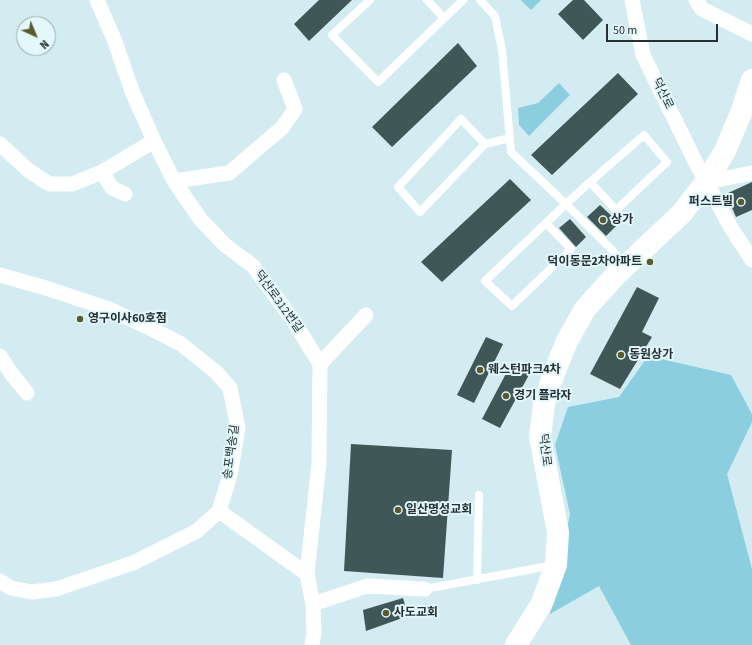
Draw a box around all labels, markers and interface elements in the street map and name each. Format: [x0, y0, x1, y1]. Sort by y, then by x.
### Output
north arrow [16, 16, 56, 56]
scale bar [608, 16, 720, 42]
text: 50 m [613, 22, 637, 39]
text: N [36, 36, 52, 52]
street label: 덕산로 [648, 76, 676, 112]
place label: 퍼스트빌 [689, 195, 733, 209]
marker: 퍼스트빌 [736, 197, 746, 207]
place label: 상가 [611, 213, 633, 227]
marker: 상가 [598, 215, 608, 225]
place label: 덕이동문2차아파트 [547, 255, 642, 269]
marker: 덕이동문2차아파트 [645, 257, 655, 267]
street label: 덕산로312번길 [251, 268, 305, 336]
place label: 영구이사60호점 [88, 312, 167, 326]
marker: 영구이사60호점 [75, 314, 85, 324]
place label: 동원상가 [629, 348, 673, 362]
marker: 동원상가 [616, 350, 626, 360]
place label: 웨스턴파크4차 [488, 363, 561, 377]
marker: 웨스턴파크4차 [475, 365, 485, 375]
place label: 경기 플라자 [514, 389, 572, 403]
marker: 경기 플라자 [501, 391, 511, 401]
street label: 송포백송길 [221, 424, 243, 480]
street label: 덕산로 [535, 433, 553, 467]
place label: 일산명성교회 [406, 503, 472, 517]
marker: 일산명성교회 [393, 505, 403, 515]
place label: 사도교회 [394, 606, 438, 620]
marker: 사도교회 [381, 608, 391, 618]

